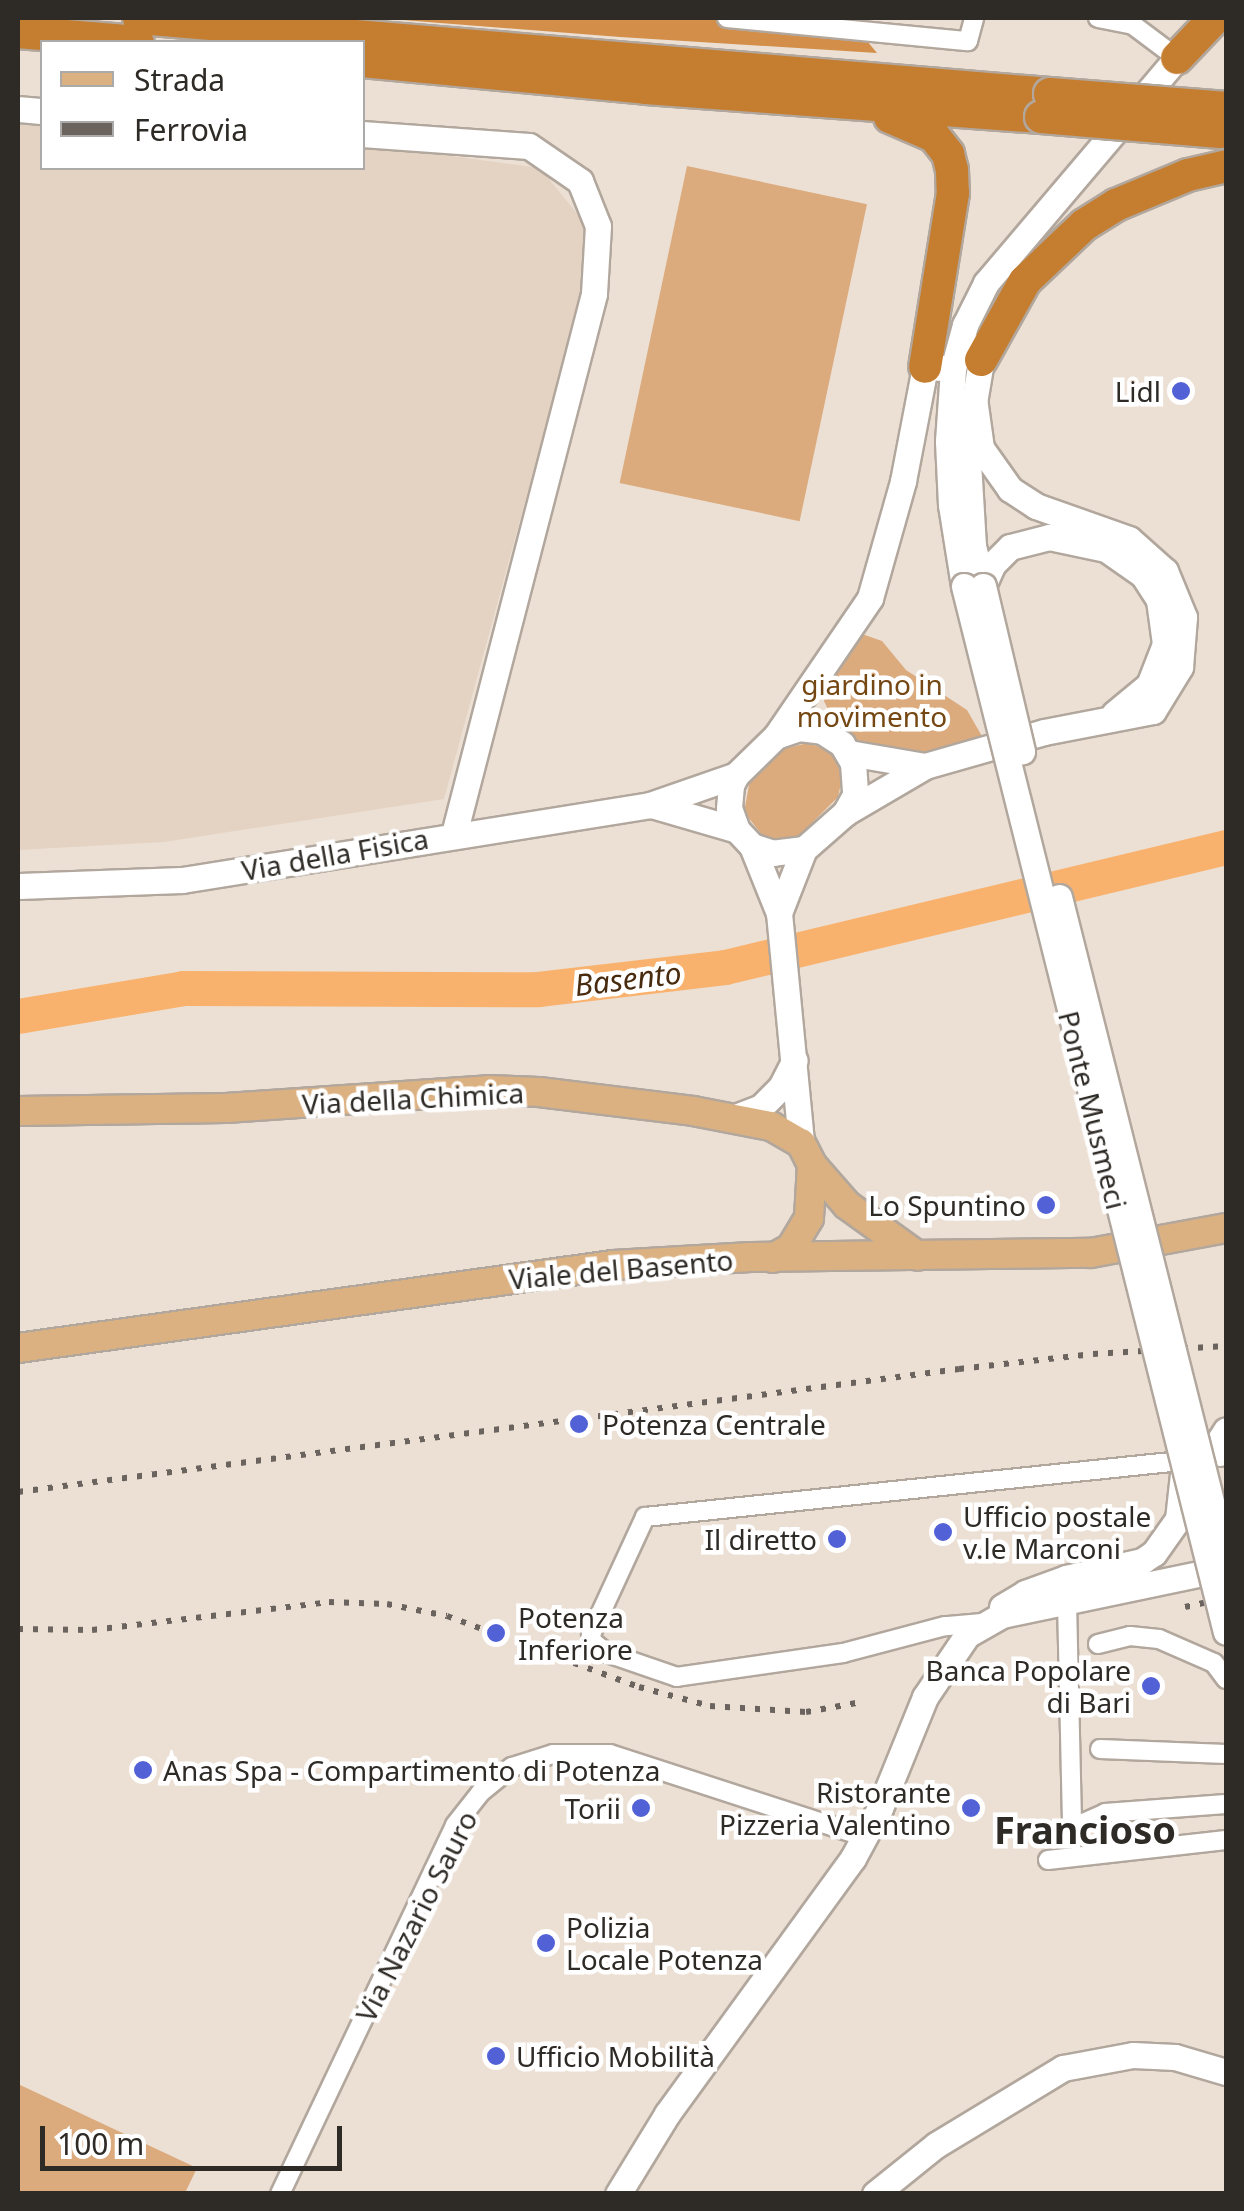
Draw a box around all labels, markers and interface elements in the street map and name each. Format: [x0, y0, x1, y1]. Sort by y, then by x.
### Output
legend [40, 40, 365, 170]
text: Strada [134, 59, 225, 100]
text: Ferrovia [134, 109, 248, 150]
place label: Lidl [1115, 374, 1161, 408]
marker: Lidl [1170, 380, 1192, 402]
park label: giardino in movimento [797, 667, 947, 733]
street label: Via della Fisica [239, 821, 431, 887]
water label: Basento [573, 955, 683, 1003]
street label: Ponte Musmeci [1052, 1007, 1134, 1213]
street label: Via della Chimica [301, 1075, 525, 1121]
place label: Lo Spuntino [868, 1188, 1026, 1222]
marker: Lo Spuntino [1035, 1194, 1057, 1216]
street label: Viale del Basento [507, 1242, 735, 1296]
place label: Potenza Centrale [602, 1407, 826, 1441]
marker: Potenza Centrale [566, 1411, 592, 1437]
place label: Ufficio postale v.le Marconi [963, 1499, 1151, 1565]
marker: Ufficio postale v.le Marconi [932, 1521, 954, 1543]
place label: Il diretto [705, 1522, 817, 1556]
marker: Il diretto [826, 1528, 848, 1550]
place label: Potenza Inferiore [518, 1600, 633, 1666]
marker: Potenza Inferiore [483, 1620, 509, 1646]
place label: Banca Popolare di Bari [926, 1653, 1131, 1719]
marker: Banca Popolare di Bari [1140, 1675, 1162, 1697]
place label: Anas Spa - Compartimento di Potenza [163, 1753, 660, 1787]
marker: Anas Spa - Compartimento di Potenza [132, 1759, 154, 1781]
place label: Ristorante Pizzeria Valentino [719, 1775, 951, 1841]
place label: Torii [564, 1791, 621, 1825]
marker: Torii [630, 1797, 652, 1819]
marker: Ristorante Pizzeria Valentino [960, 1797, 982, 1819]
street label: Via Nazario Sauro [348, 1805, 484, 2027]
district label: Francioso [994, 1807, 1176, 1853]
place label: Polizia Locale Potenza [566, 1910, 763, 1976]
marker: Polizia Locale Potenza [535, 1932, 557, 1954]
place label: Ufficio Mobilità [516, 2039, 715, 2073]
marker: Ufficio Mobilità [485, 2045, 507, 2067]
scale bar [45, 2106, 348, 2168]
text: 100 m [57, 2123, 144, 2164]

